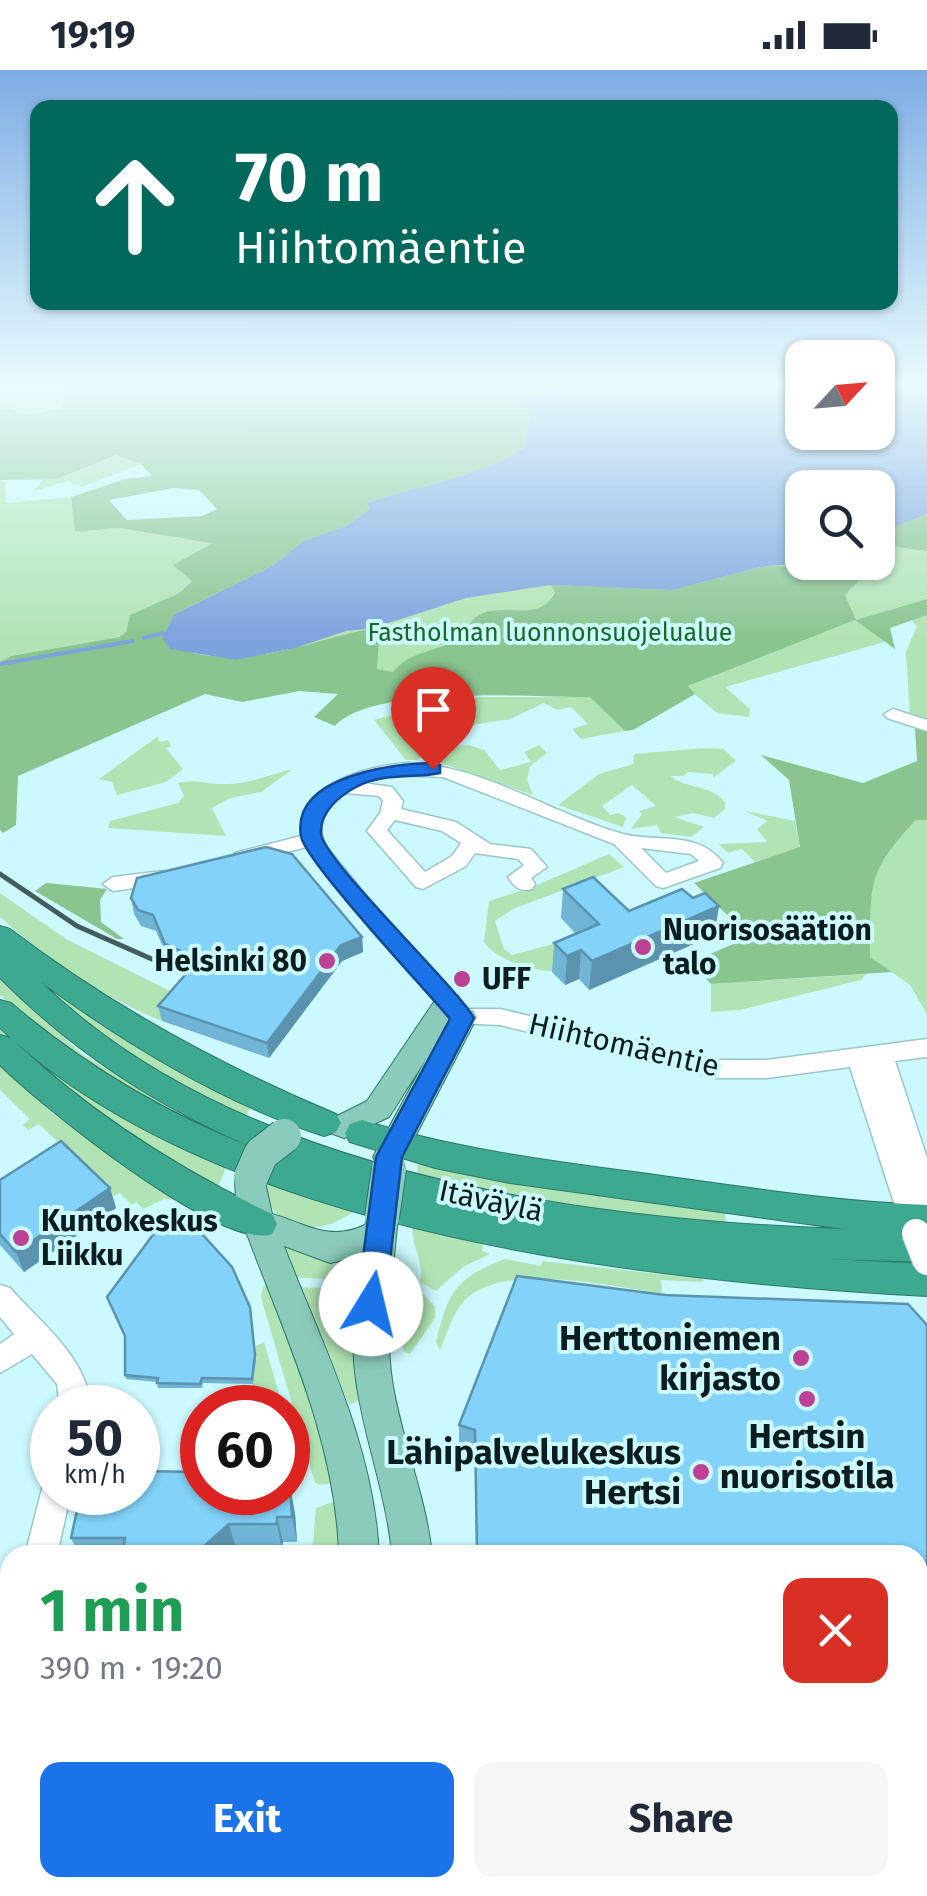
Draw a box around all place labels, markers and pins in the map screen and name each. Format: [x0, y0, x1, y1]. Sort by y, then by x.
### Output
pin [391, 667, 476, 770]
place label: Nuorisosäätiön talo [663, 912, 872, 982]
marker: Nuorisosäätiön talo [632, 936, 654, 958]
place label: Helsinki 80 [154, 943, 307, 979]
marker: Helsinki 80 [316, 950, 338, 972]
place label: UFF [482, 961, 531, 997]
marker: UFF [451, 968, 473, 990]
place label: Kuntokeskus Liikku [41, 1203, 218, 1273]
marker: Kuntokeskus Liikku [10, 1227, 32, 1249]
place label: Herttoniemen kirjasto [559, 1317, 781, 1399]
marker: Herttoniemen kirjasto [790, 1347, 812, 1369]
marker: Hertsin nuorisotila [796, 1388, 818, 1410]
place label: Hertsin nuorisotila [720, 1415, 894, 1497]
place label: Lähipalvelukeskus Hertsi [386, 1431, 681, 1513]
marker: Lähipalvelukeskus Hertsi [690, 1461, 712, 1483]

